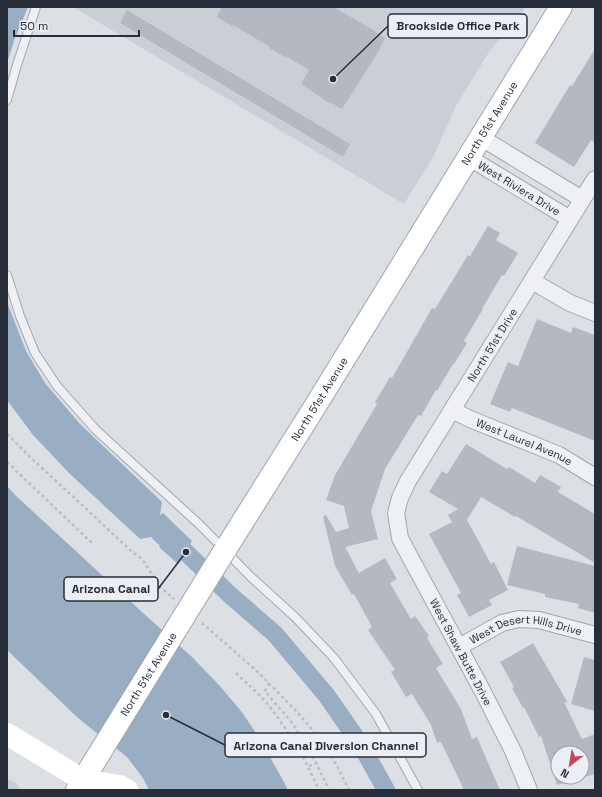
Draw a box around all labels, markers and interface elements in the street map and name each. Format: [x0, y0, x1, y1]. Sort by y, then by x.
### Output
scale bar [14, 12, 139, 38]
callout: Brookside Office Park [388, 14, 527, 38]
text: 50 m [20, 18, 48, 34]
text: Brookside Office Park [396, 18, 520, 34]
street label: North 51st Avenue [458, 79, 521, 168]
street label: West Riviera Drive [476, 158, 563, 219]
street label: North 51st Drive [464, 306, 520, 384]
street label: North 51st Avenue [288, 354, 351, 444]
street label: West Laurel Avenue [474, 415, 575, 469]
callout: Arizona Canal [64, 577, 158, 601]
text: Arizona Canal [72, 581, 150, 597]
street label: West Shaw Butte Drive [427, 596, 495, 708]
street label: West Desert Hills Drive [467, 612, 584, 647]
street label: North 51st Avenue [117, 629, 180, 719]
callout: Arizona Canal Diversion Channel [225, 733, 426, 757]
text: Arizona Canal Diversion Channel [234, 738, 418, 754]
north arrow [550, 745, 590, 785]
text: N [558, 766, 572, 781]

